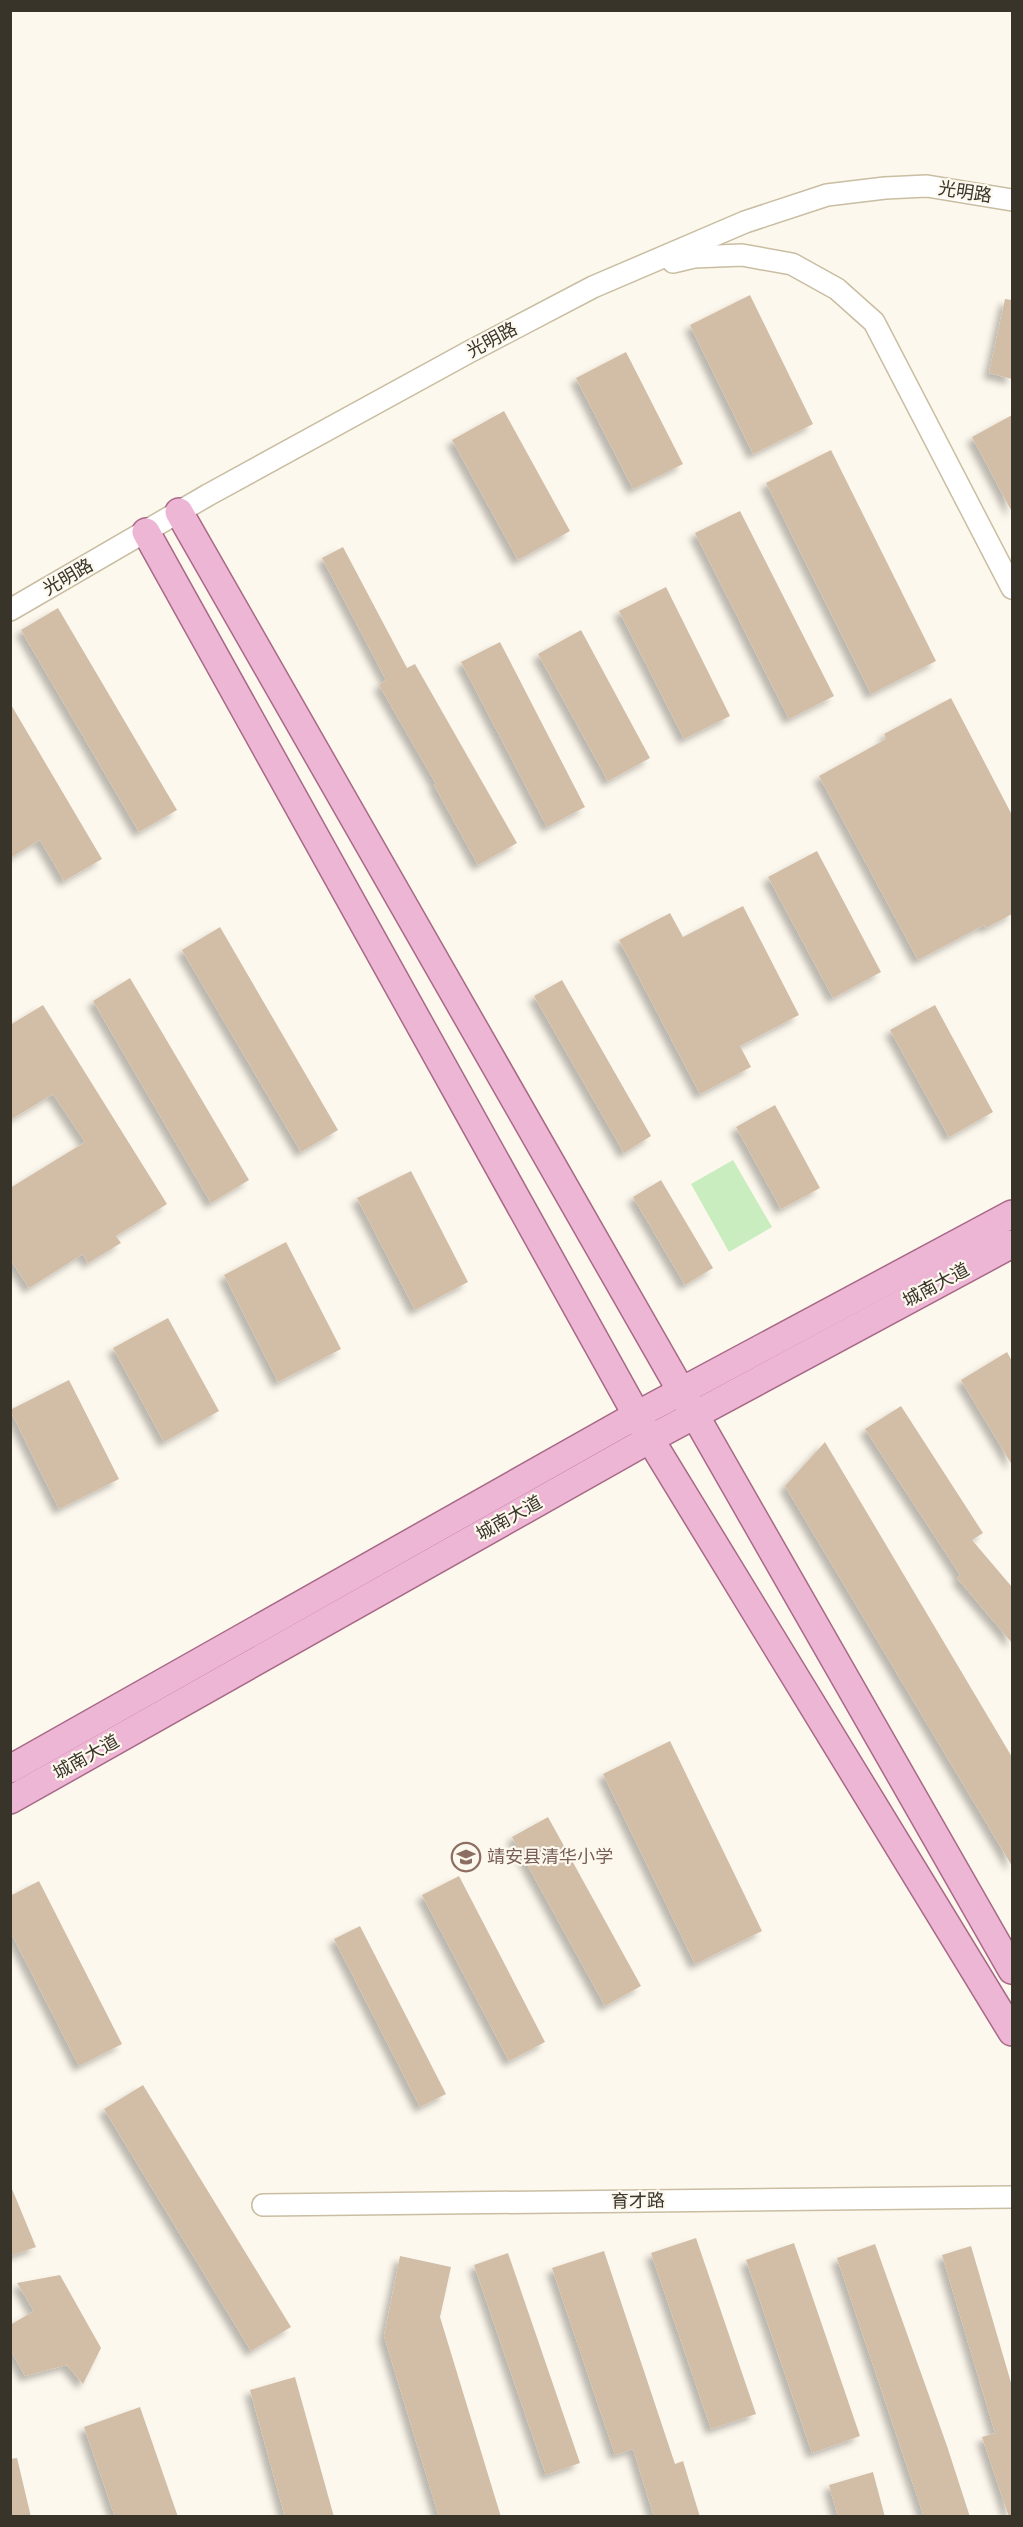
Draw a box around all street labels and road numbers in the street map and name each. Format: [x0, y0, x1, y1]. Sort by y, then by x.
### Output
street label: 光明路 [937, 177, 993, 207]
street label: 光明路 [463, 318, 521, 362]
street label: 光明路 [39, 554, 97, 600]
street label: 城南大道 [899, 1258, 973, 1312]
street label: 城南大道 [472, 1491, 546, 1545]
street label: 城南大道 [49, 1730, 123, 1784]
street label: 育才路 [611, 2190, 665, 2212]

